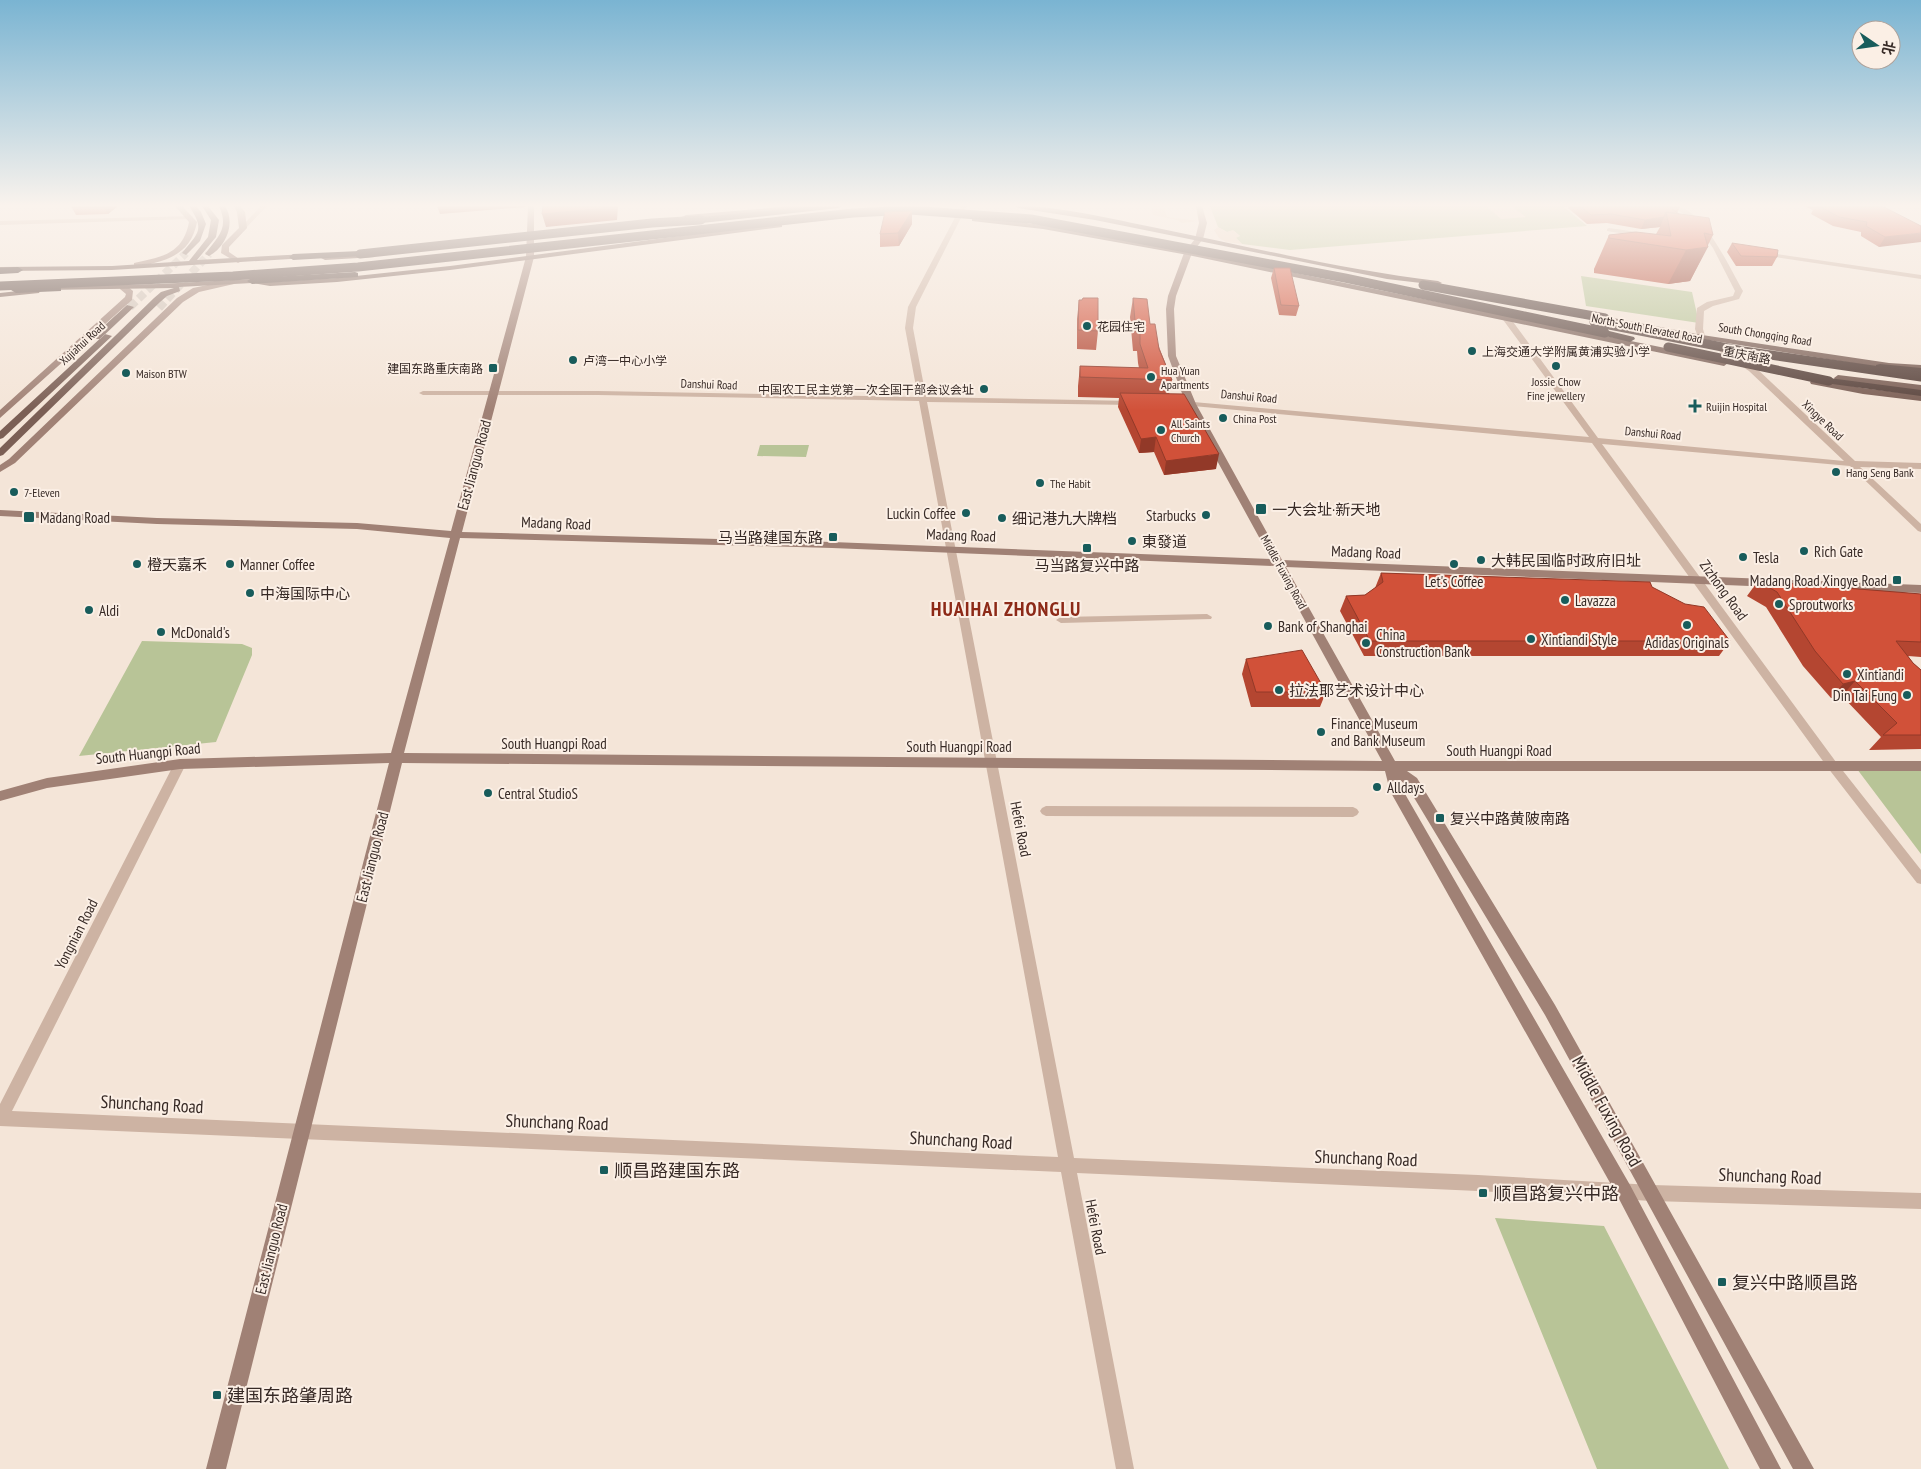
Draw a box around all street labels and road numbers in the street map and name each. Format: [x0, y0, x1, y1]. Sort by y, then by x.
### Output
street label: North-South Elevated Road [1590, 310, 1704, 346]
street label: Xujiahui Road [56, 318, 108, 368]
street label: South Chongqing Road [1717, 319, 1813, 349]
street label: 重庆南路 [1722, 343, 1772, 367]
street label: Danshui Road [680, 376, 738, 392]
street label: Danshui Road [1220, 386, 1278, 406]
street label: Xingye Road [1799, 397, 1847, 443]
street label: East Jianguo Road [453, 418, 495, 512]
street label: Danshui Road [1624, 423, 1682, 443]
street label: Madang Road [521, 512, 591, 534]
street label: Madang Road [926, 524, 996, 546]
street label: Middle Fuxing Road [1258, 532, 1310, 612]
street label: Madang Road [1331, 541, 1401, 563]
street label: Zizhong Road [1696, 556, 1752, 624]
street label: South Huangpi Road [501, 734, 607, 753]
street label: South Huangpi Road [906, 737, 1012, 756]
street label: South Huangpi Road [95, 738, 201, 768]
street label: South Huangpi Road [1446, 741, 1552, 760]
street label: Hefei Road [1006, 800, 1036, 858]
street label: East Jianguo Road [352, 810, 392, 904]
street label: Yongnian Road [50, 896, 102, 972]
street label: Middle Fuxing Road [1567, 1052, 1647, 1170]
street label: Shunchang Road [100, 1090, 204, 1118]
street label: Shunchang Road [505, 1109, 609, 1135]
street label: Shunchang Road [909, 1126, 1013, 1154]
street label: Shunchang Road [1314, 1145, 1418, 1171]
street label: Shunchang Road [1718, 1163, 1822, 1189]
street label: Hefei Road [1081, 1198, 1111, 1256]
street label: East Jianguo Road [251, 1202, 291, 1296]

